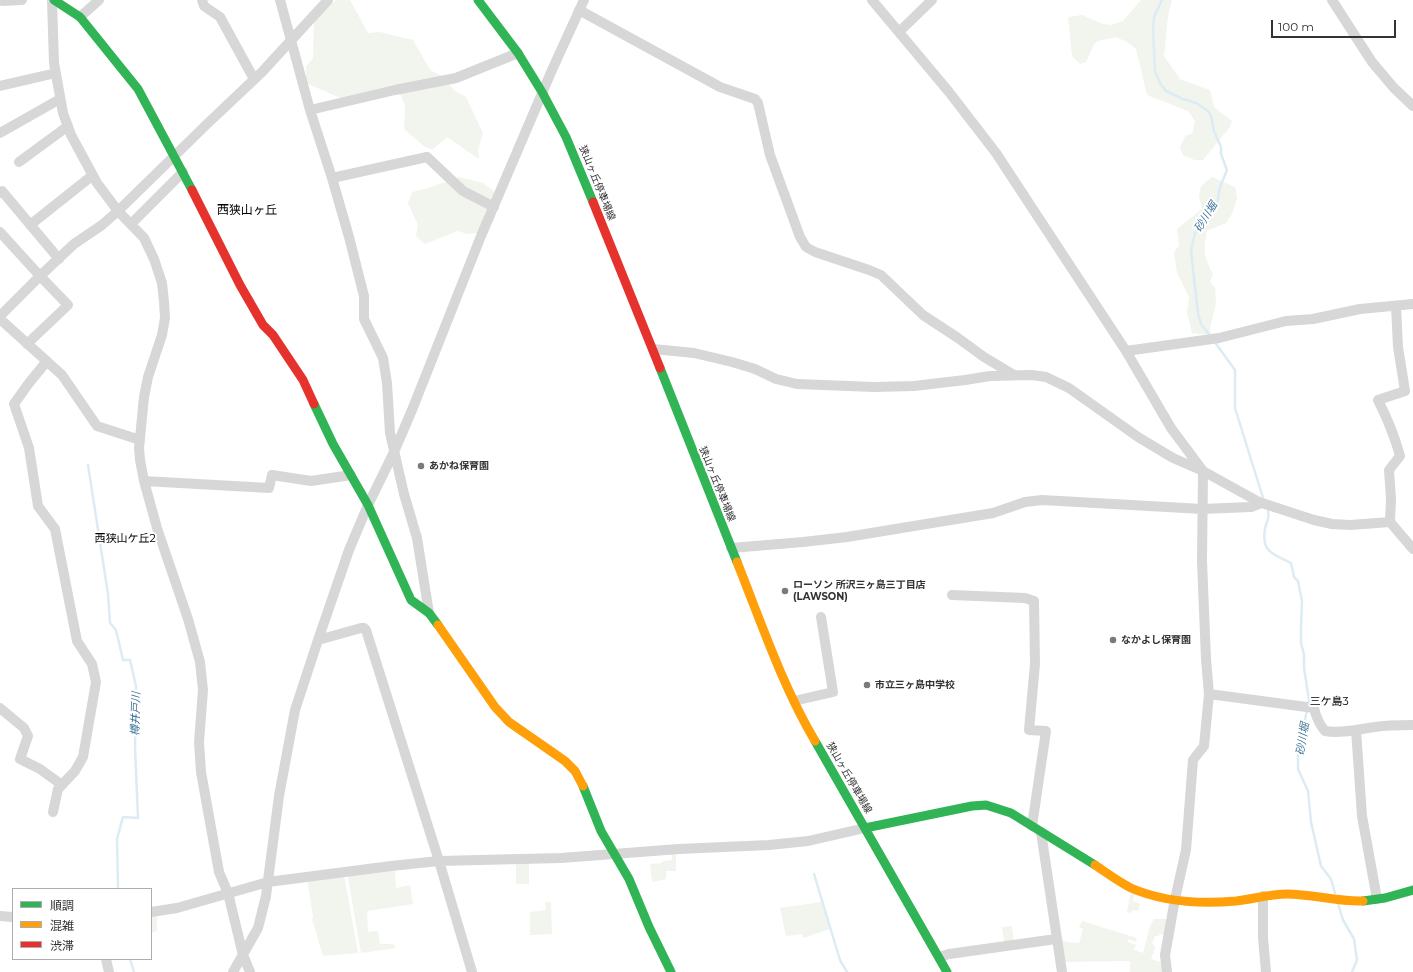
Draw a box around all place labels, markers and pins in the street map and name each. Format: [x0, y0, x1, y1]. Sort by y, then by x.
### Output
place label: あかね保育園 [429, 460, 489, 472]
marker: あかね保育園 [416, 461, 426, 471]
place label: ローソン 所沢三ヶ島三丁目店 (LAWSON) [793, 579, 926, 602]
marker: ローソン 所沢三ヶ島三丁目店 (LAWSON) [780, 586, 790, 596]
place label: なかよし保育園 [1121, 634, 1191, 646]
marker: なかよし保育園 [1108, 635, 1118, 645]
place label: 市立三ヶ島中学校 [875, 679, 955, 691]
marker: 市立三ヶ島中学校 [862, 680, 872, 690]

